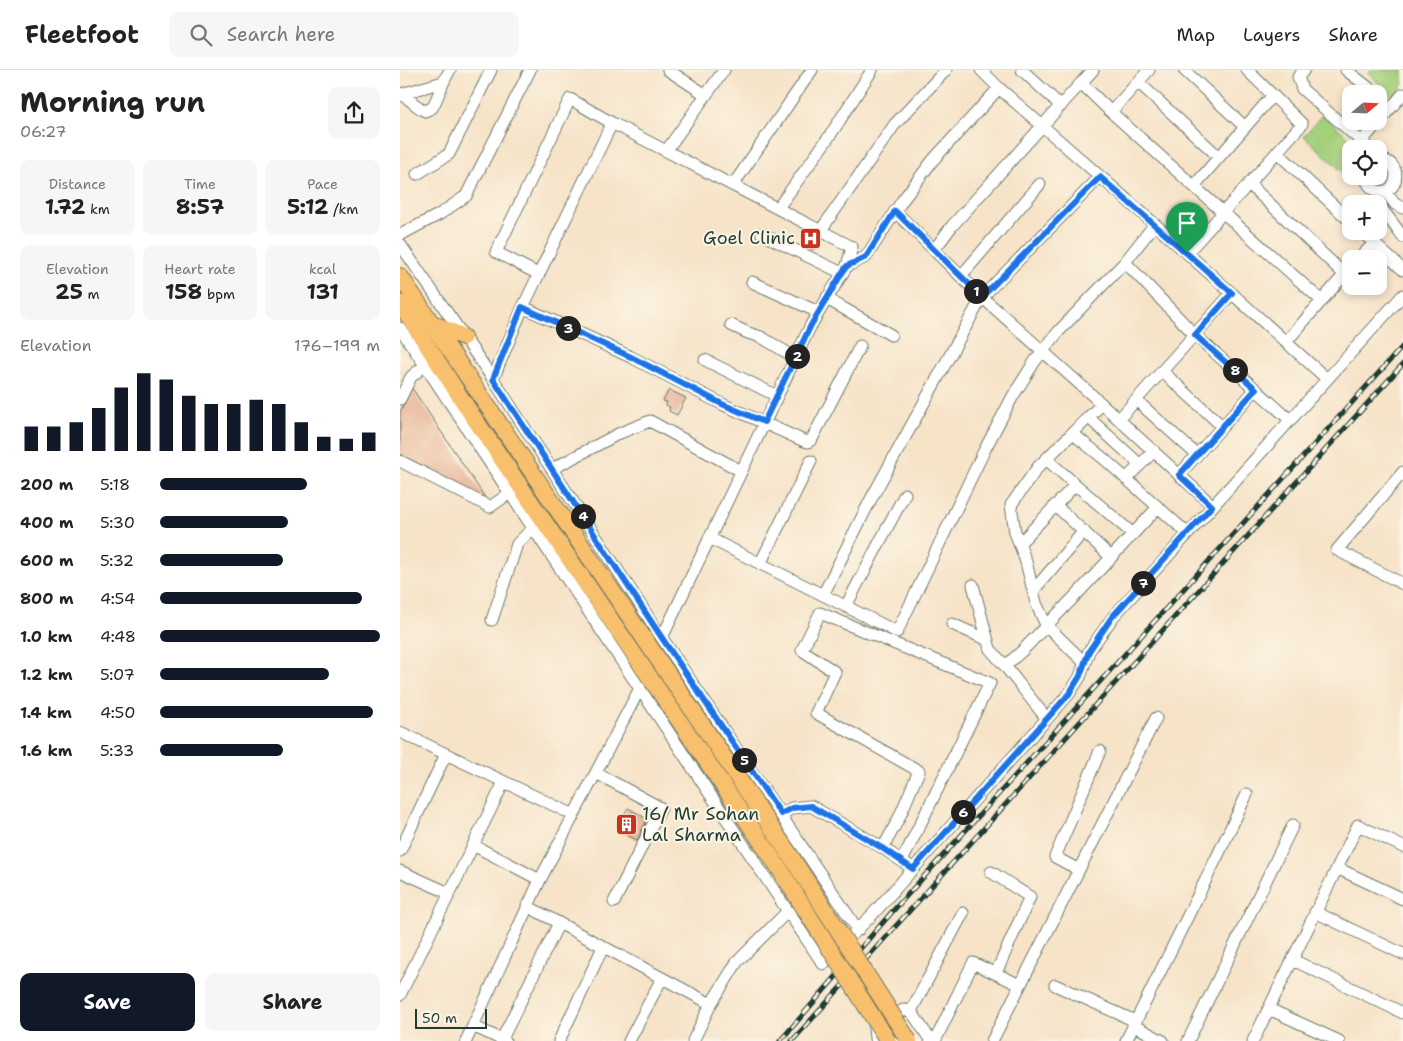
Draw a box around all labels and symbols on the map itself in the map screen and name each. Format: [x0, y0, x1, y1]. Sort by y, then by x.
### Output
north arrow [1342, 85, 1388, 130]
pin [1166, 202, 1208, 253]
place label: Goel Clinic [703, 226, 795, 250]
hospital icon: Goel Clinic [799, 226, 823, 250]
pin: 1 [964, 278, 988, 304]
pin: 3 [556, 316, 580, 340]
pin: 2 [784, 344, 810, 368]
pin: 8 [1222, 358, 1248, 382]
pin: 4 [570, 504, 596, 528]
pin: 7 [1130, 570, 1156, 596]
pin: 5 [732, 748, 756, 772]
pin: 6 [950, 800, 976, 824]
place label: 16/ Mr Sohan Lal Sharma [642, 802, 759, 847]
building icon: 16/ Mr Sohan Lal Sharma [614, 812, 638, 836]
scale bar [415, 1006, 488, 1029]

